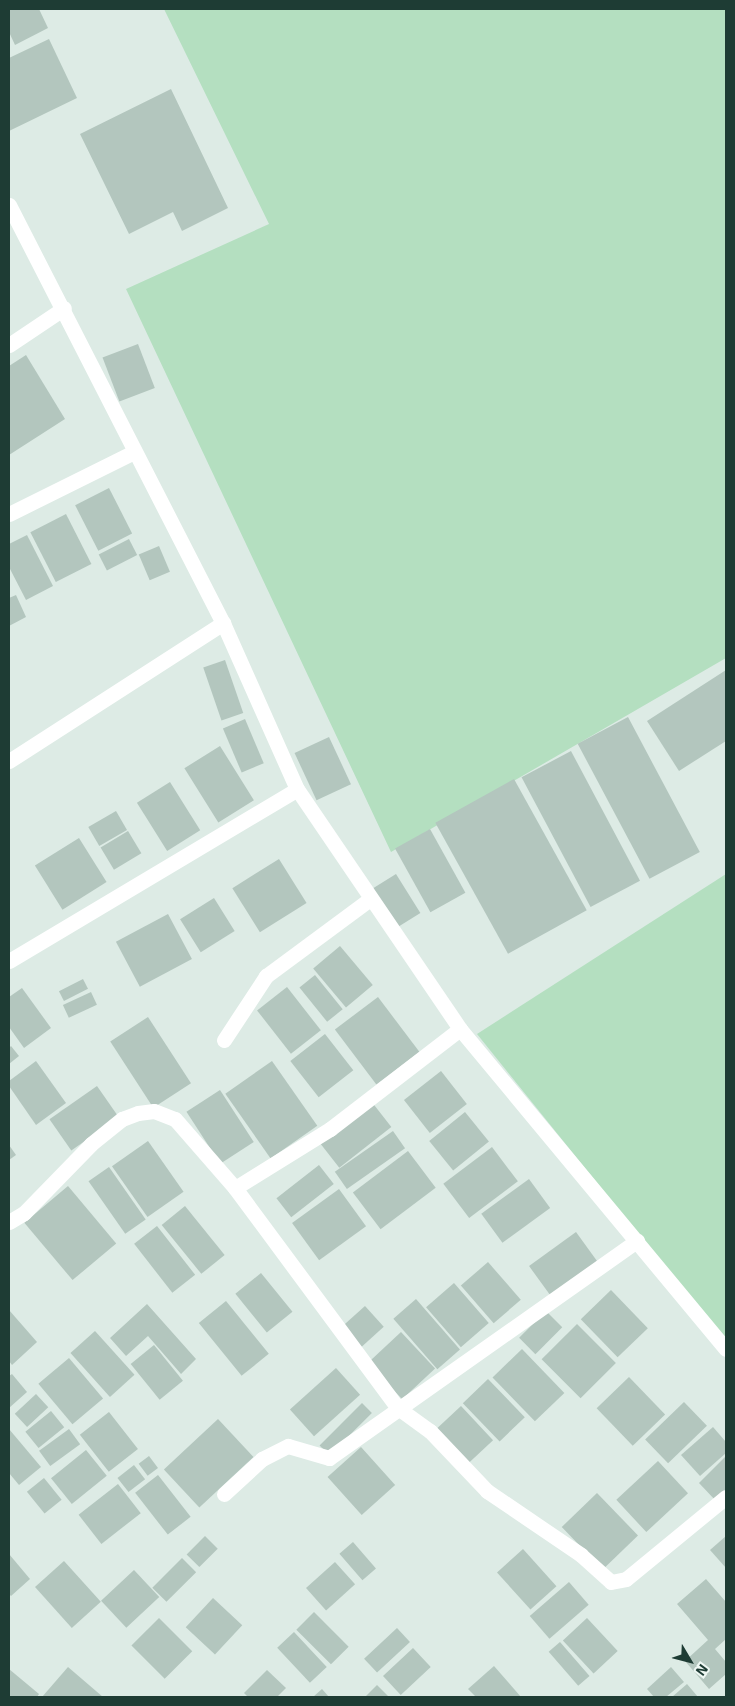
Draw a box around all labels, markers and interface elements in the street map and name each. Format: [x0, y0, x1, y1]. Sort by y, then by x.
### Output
north arrow [665, 1636, 715, 1686]
text: N [693, 1661, 712, 1679]

